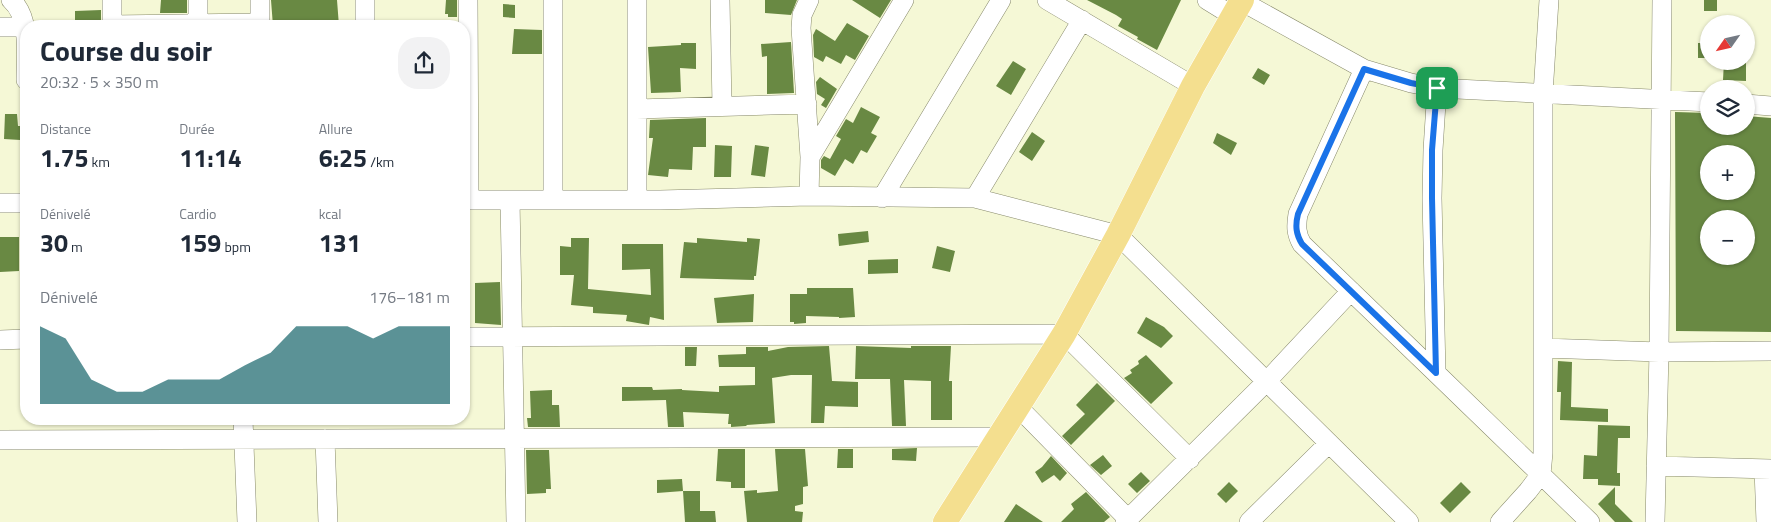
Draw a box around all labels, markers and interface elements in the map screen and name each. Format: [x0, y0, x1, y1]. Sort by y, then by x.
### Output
north arrow [1700, 15, 1755, 70]
map controls [1700, 15, 1755, 265]
text: Course du soir [40, 29, 212, 72]
button: share [398, 37, 450, 89]
pin [1416, 67, 1458, 109]
text: 20:32 · 5 × 350 m [40, 70, 159, 94]
icon: arrive [1423, 74, 1451, 102]
button: layers [1700, 80, 1755, 135]
text: Distance [40, 118, 91, 139]
text: Durée [179, 118, 215, 139]
text: Allure [319, 118, 353, 139]
text: 1.75 [40, 139, 88, 177]
text: 11:14 [179, 139, 242, 177]
text: 6:25 [319, 139, 367, 177]
button: + [1700, 145, 1755, 200]
text: km [88, 151, 110, 172]
text: /km [367, 151, 394, 172]
text: Dénivelé [40, 203, 91, 224]
text: Cardio [179, 203, 216, 224]
text: kcal [319, 203, 342, 224]
button: − [1700, 210, 1755, 265]
text: 30 [40, 224, 68, 262]
text: 159 [179, 224, 221, 262]
text: 131 [319, 224, 361, 262]
text: m [68, 236, 83, 257]
text: bpm [221, 236, 251, 257]
text: Dénivelé [40, 285, 98, 309]
text: 176–181 m [369, 285, 450, 309]

